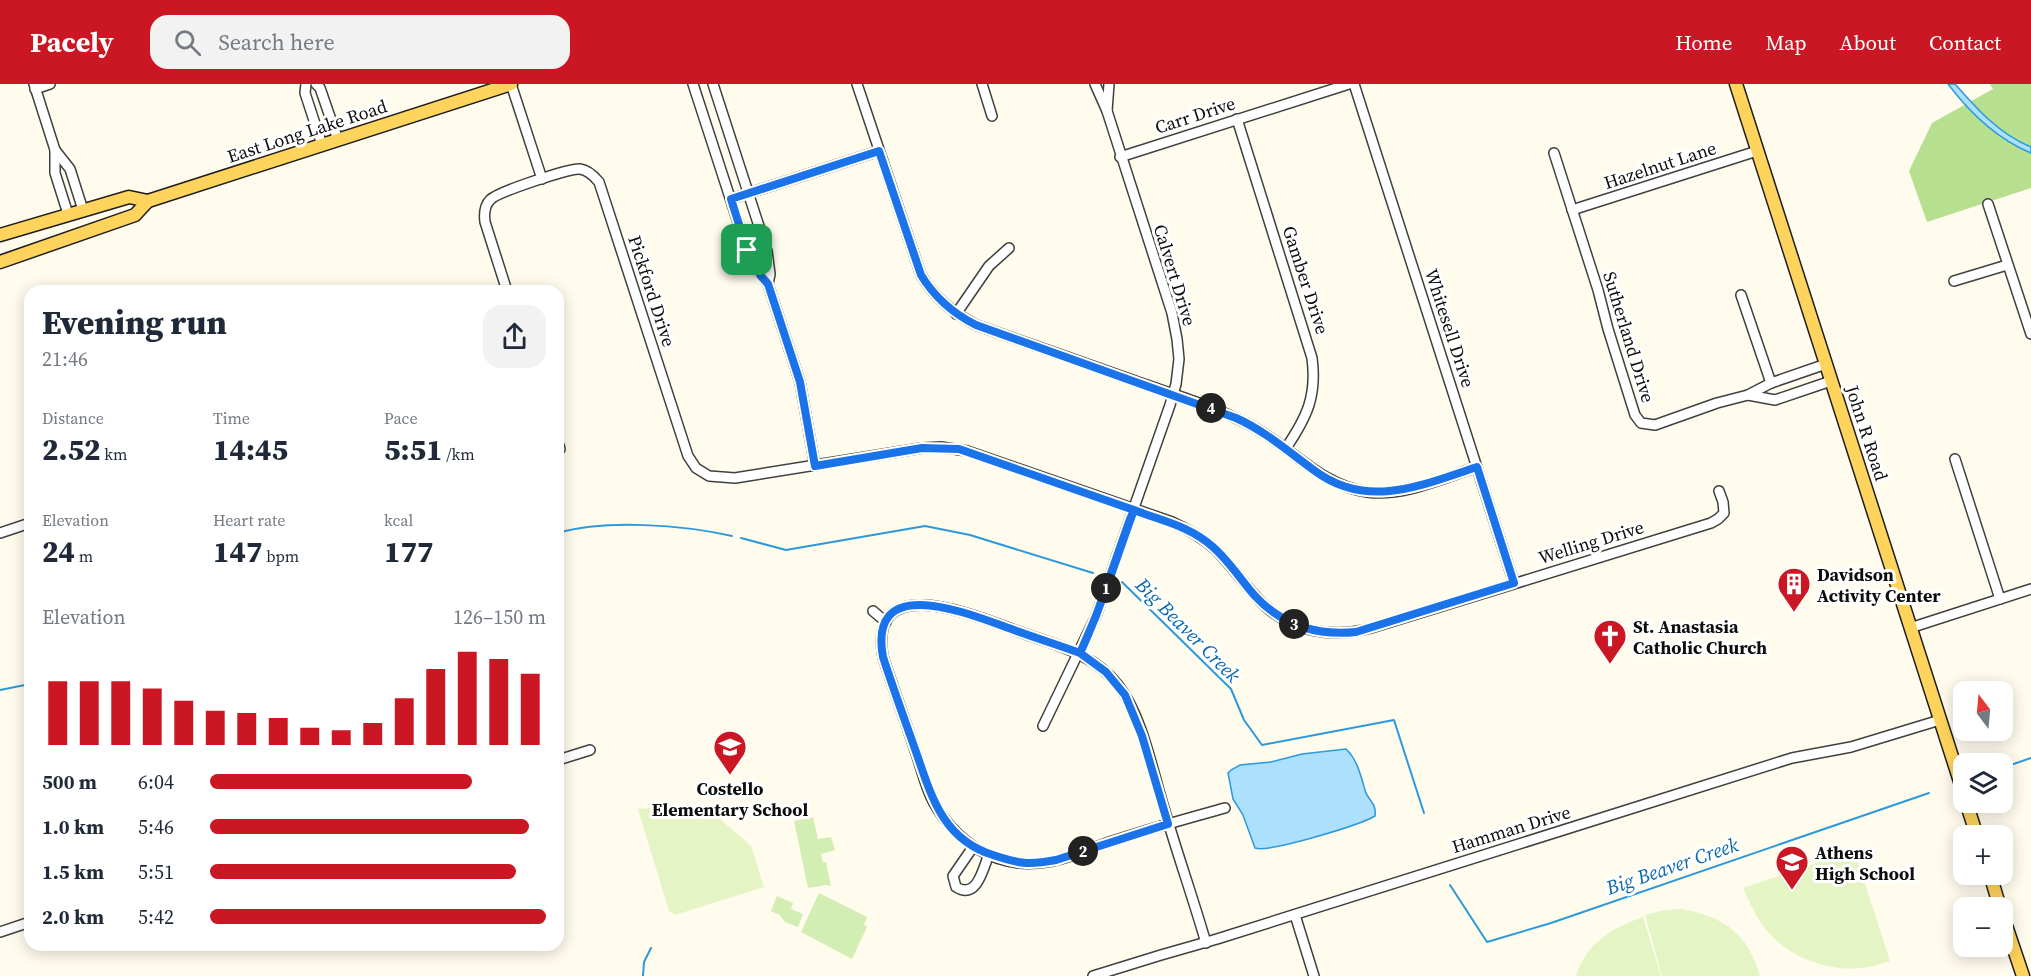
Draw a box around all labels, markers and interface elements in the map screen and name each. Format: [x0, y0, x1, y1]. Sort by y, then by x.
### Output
search box [150, 15, 570, 69]
text: Pacely [30, 23, 114, 61]
icon: search [171, 26, 204, 59]
text: Search here [219, 27, 335, 57]
text: Home [1675, 28, 1733, 57]
text: Map [1766, 28, 1807, 57]
text: About [1840, 28, 1896, 57]
text: Contact [1929, 28, 2001, 57]
street label: Carr Drive [1152, 90, 1238, 140]
street label: East Long Lake Road [224, 93, 390, 169]
street label: Hazelnut Lane [1601, 135, 1719, 195]
street label: Calvert Drive [1148, 221, 1202, 329]
street label: Gamber Drive [1277, 223, 1335, 337]
pin [721, 224, 772, 275]
street label: Pickford Drive [622, 232, 682, 350]
icon: arrive [730, 233, 763, 266]
street label: Whitesell Drive [1419, 265, 1481, 391]
street label: Sutherland Drive [1597, 268, 1661, 406]
text: Evening run [42, 300, 227, 345]
button: share [483, 305, 546, 368]
text: 21:46 [42, 345, 88, 373]
street label: John R Road [1840, 381, 1894, 484]
pin: 4 [1196, 393, 1226, 423]
text: 4 [1207, 397, 1215, 419]
text: Distance [42, 407, 104, 429]
text: Time [213, 407, 250, 429]
text: Pace [384, 407, 418, 429]
text: 2.52 [42, 429, 101, 470]
text: 14:45 [213, 429, 288, 470]
text: 5:51 [384, 429, 443, 470]
text: km [101, 443, 128, 465]
text: /km [443, 443, 475, 465]
text: Elevation [42, 509, 109, 531]
text: Heart rate [213, 509, 285, 531]
text: kcal [384, 509, 413, 531]
street label: Welling Drive [1535, 514, 1647, 570]
text: 24 [42, 531, 75, 572]
text: 147 [213, 531, 263, 572]
text: 177 [384, 531, 434, 572]
text: m [75, 545, 93, 567]
text: bpm [263, 545, 299, 567]
place label: Davidson Activity Center [1817, 562, 1941, 608]
building icon: Davidson Activity Center [1776, 566, 1812, 613]
water label: Big Beaver Creek [1129, 571, 1247, 689]
pin: 1 [1091, 573, 1121, 603]
text: 1 [1102, 577, 1110, 599]
text: Elevation [42, 603, 126, 631]
text: 126–150 m [453, 603, 546, 631]
pin: 3 [1279, 609, 1309, 639]
text: 3 [1290, 613, 1298, 635]
place label: St. Anastasia Catholic Church [1633, 614, 1767, 660]
church icon: St. Anastasia Catholic Church [1592, 618, 1628, 665]
north arrow [1953, 681, 2013, 741]
map controls [1953, 681, 2013, 957]
school or university icon: Costello Elementary School [712, 729, 748, 776]
button: layers [1953, 753, 2013, 813]
text: 500 m [42, 768, 97, 796]
text: 6:04 [138, 768, 174, 796]
place label: Costello Elementary School [652, 776, 808, 822]
street label: Hamman Drive [1449, 799, 1573, 859]
text: 1.0 km [42, 813, 104, 841]
text: 5:46 [138, 813, 174, 841]
button: + [1953, 825, 2013, 885]
water label: Big Beaver Creek [1601, 830, 1742, 902]
pin: 2 [1068, 836, 1098, 866]
text: 2 [1079, 840, 1087, 862]
place label: Athens High School [1815, 840, 1915, 886]
school or university icon: Athens High School [1774, 844, 1810, 891]
text: 1.5 km [42, 858, 104, 886]
text: 5:51 [138, 858, 174, 886]
button: − [1953, 897, 2013, 957]
text: 2.0 km [42, 903, 104, 931]
text: 5:42 [138, 903, 174, 931]

